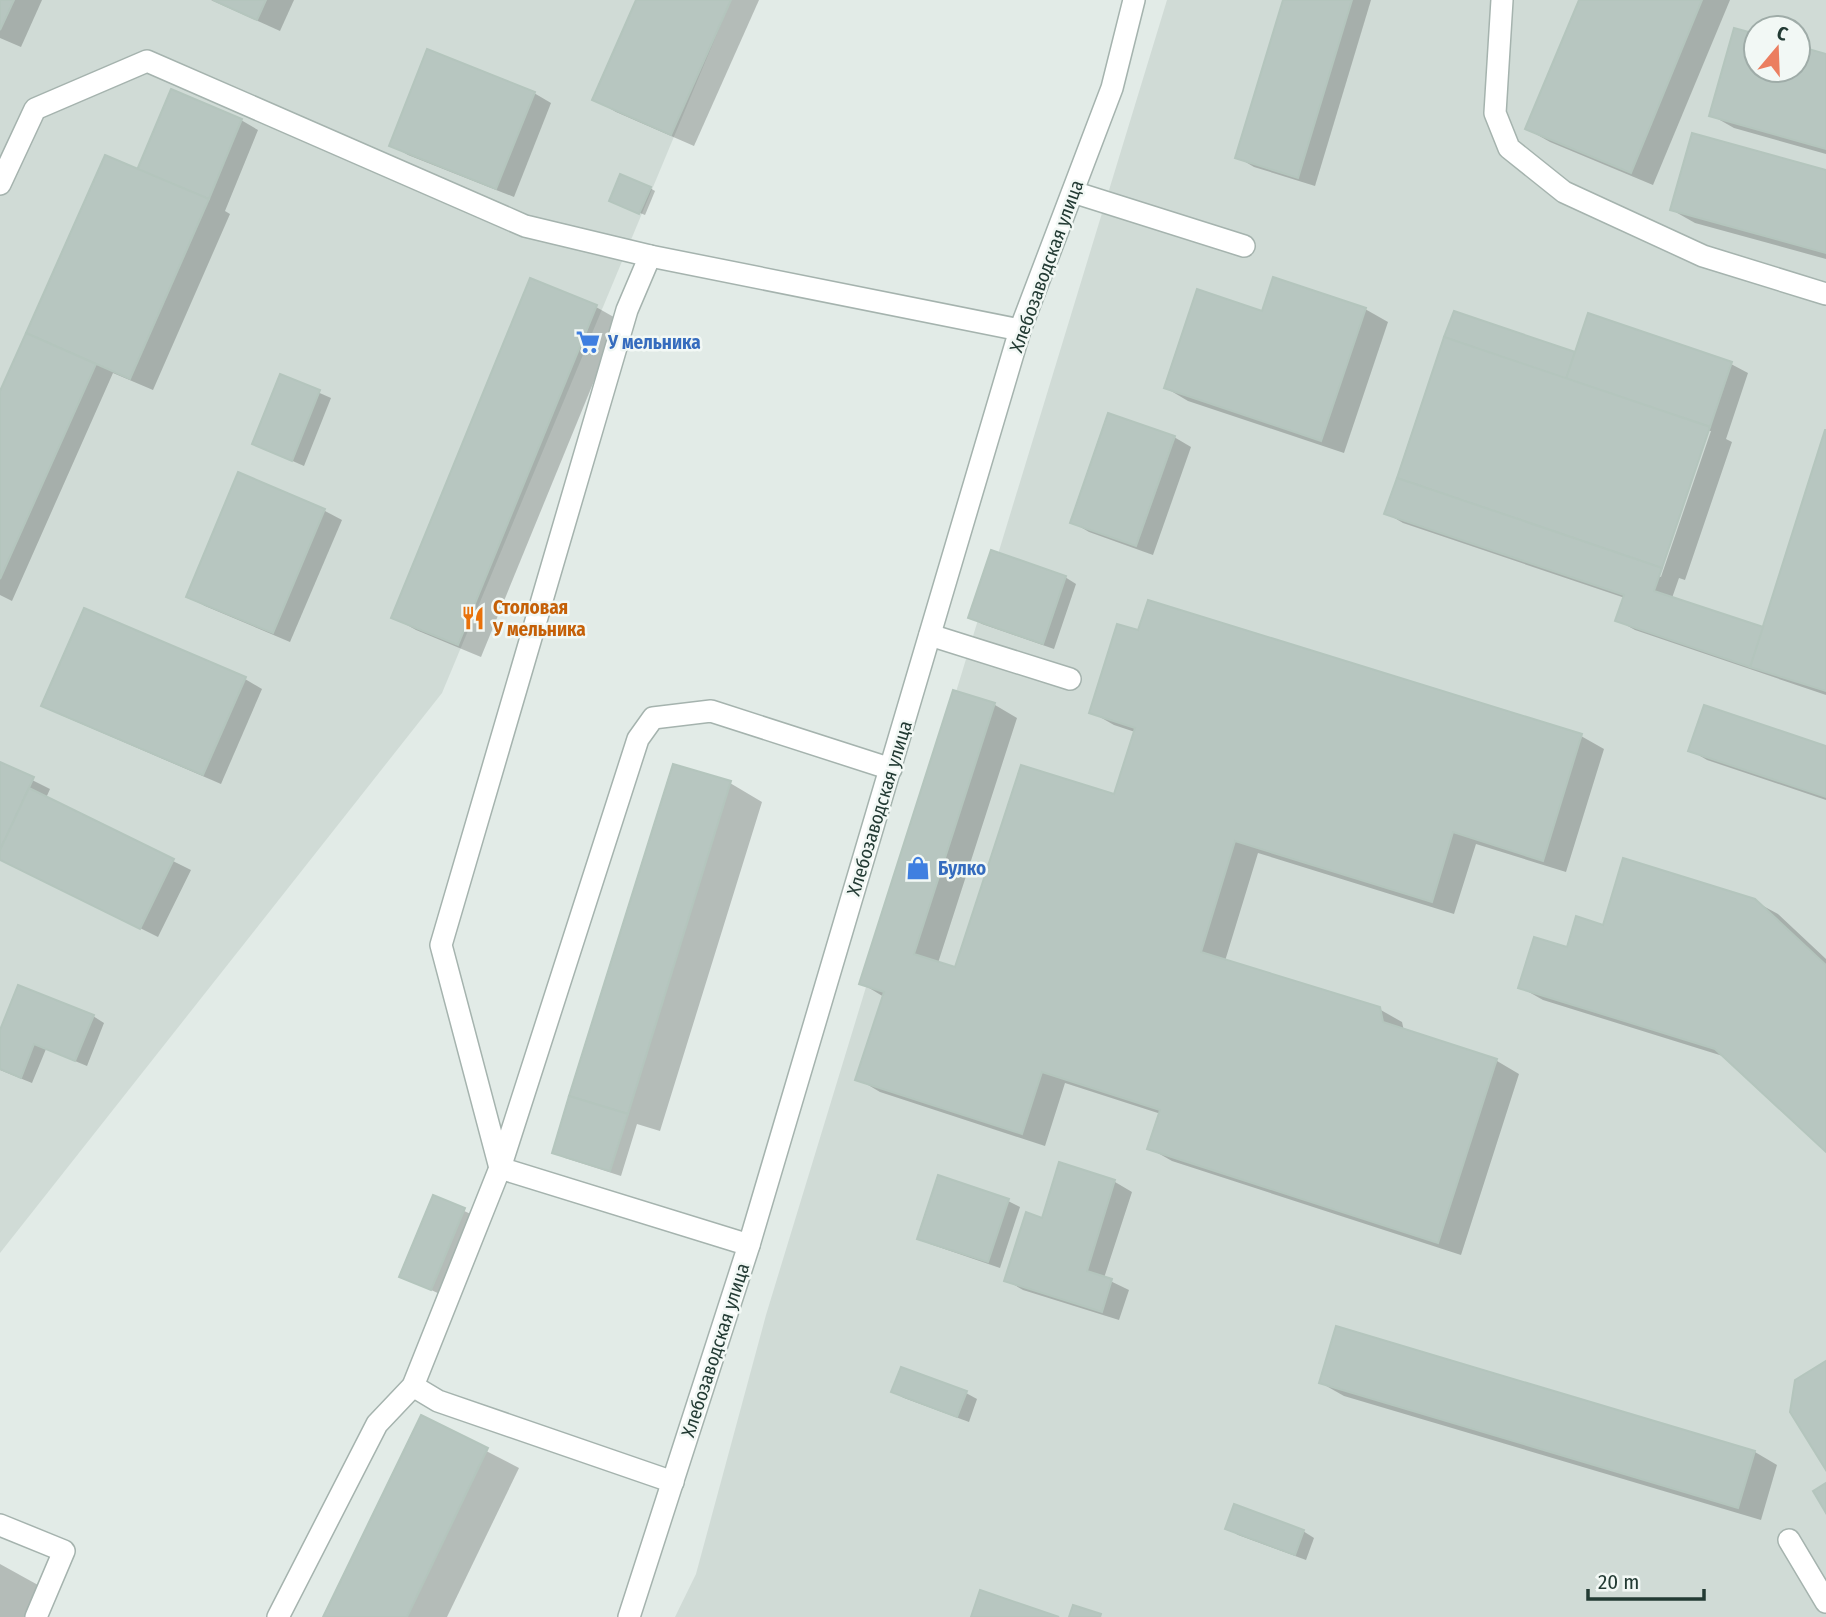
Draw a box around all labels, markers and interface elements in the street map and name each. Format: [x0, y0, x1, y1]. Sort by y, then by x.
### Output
north arrow [1742, 14, 1812, 84]
text: С [1774, 21, 1791, 46]
street label: Хлебозаводская улица [1005, 177, 1088, 355]
supermarket icon: У мельника [574, 328, 602, 356]
place label: У мельника [607, 331, 701, 354]
place label: Столовая У мельника [492, 596, 586, 641]
restaurant icon: Столовая У мельника [459, 604, 487, 632]
street label: Хлебозаводская улица [842, 718, 917, 898]
shop icon: Булко [904, 854, 932, 882]
place label: Булко [938, 857, 986, 880]
street label: Хлебозаводская улица [676, 1260, 754, 1440]
scale bar [1588, 1558, 1703, 1602]
text: 20 m [1598, 1569, 1639, 1595]

